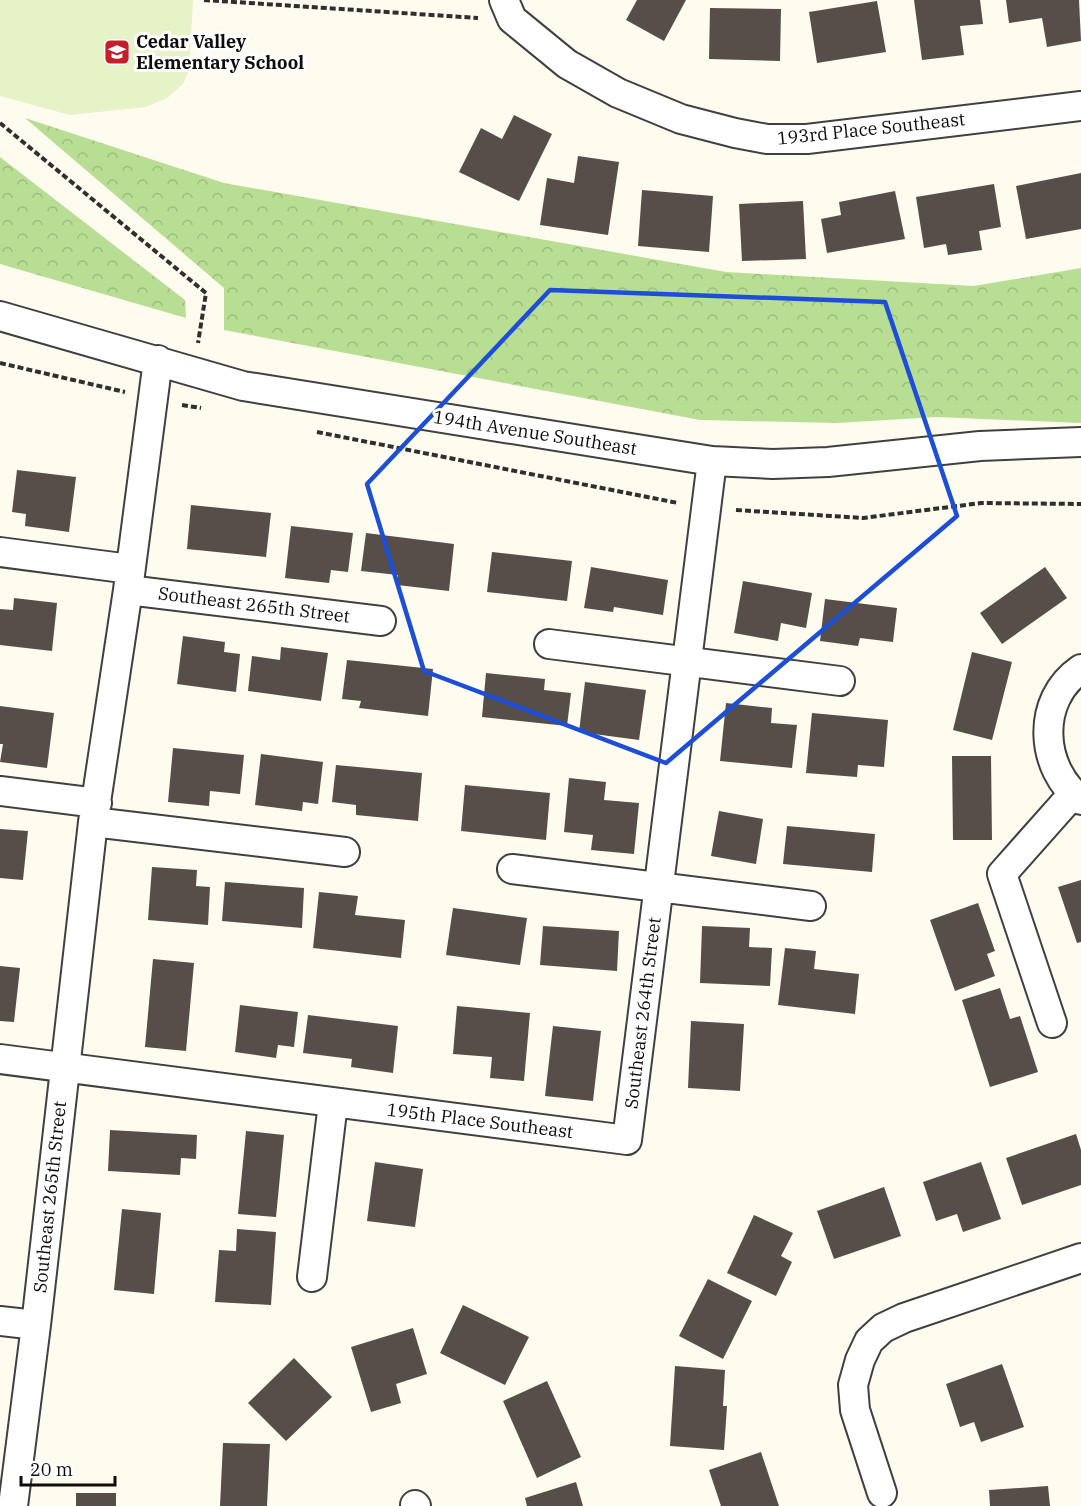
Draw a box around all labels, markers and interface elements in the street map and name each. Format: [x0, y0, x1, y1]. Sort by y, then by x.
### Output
place label: Cedar Valley Elementary School [136, 30, 304, 74]
school or university icon: Cedar Valley Elementary School [102, 37, 132, 67]
street label: 193rd Place Southeast [776, 107, 966, 150]
street label: 194th Avenue Southeast [432, 405, 638, 460]
street label: Southeast 265th Street [157, 581, 351, 628]
street label: Southeast 264th Street [619, 916, 666, 1110]
street label: 195th Place Southeast [386, 1098, 575, 1143]
street label: Southeast 265th Street [28, 1100, 71, 1294]
scale bar [21, 1449, 116, 1487]
text: 20 m [30, 1458, 73, 1481]

